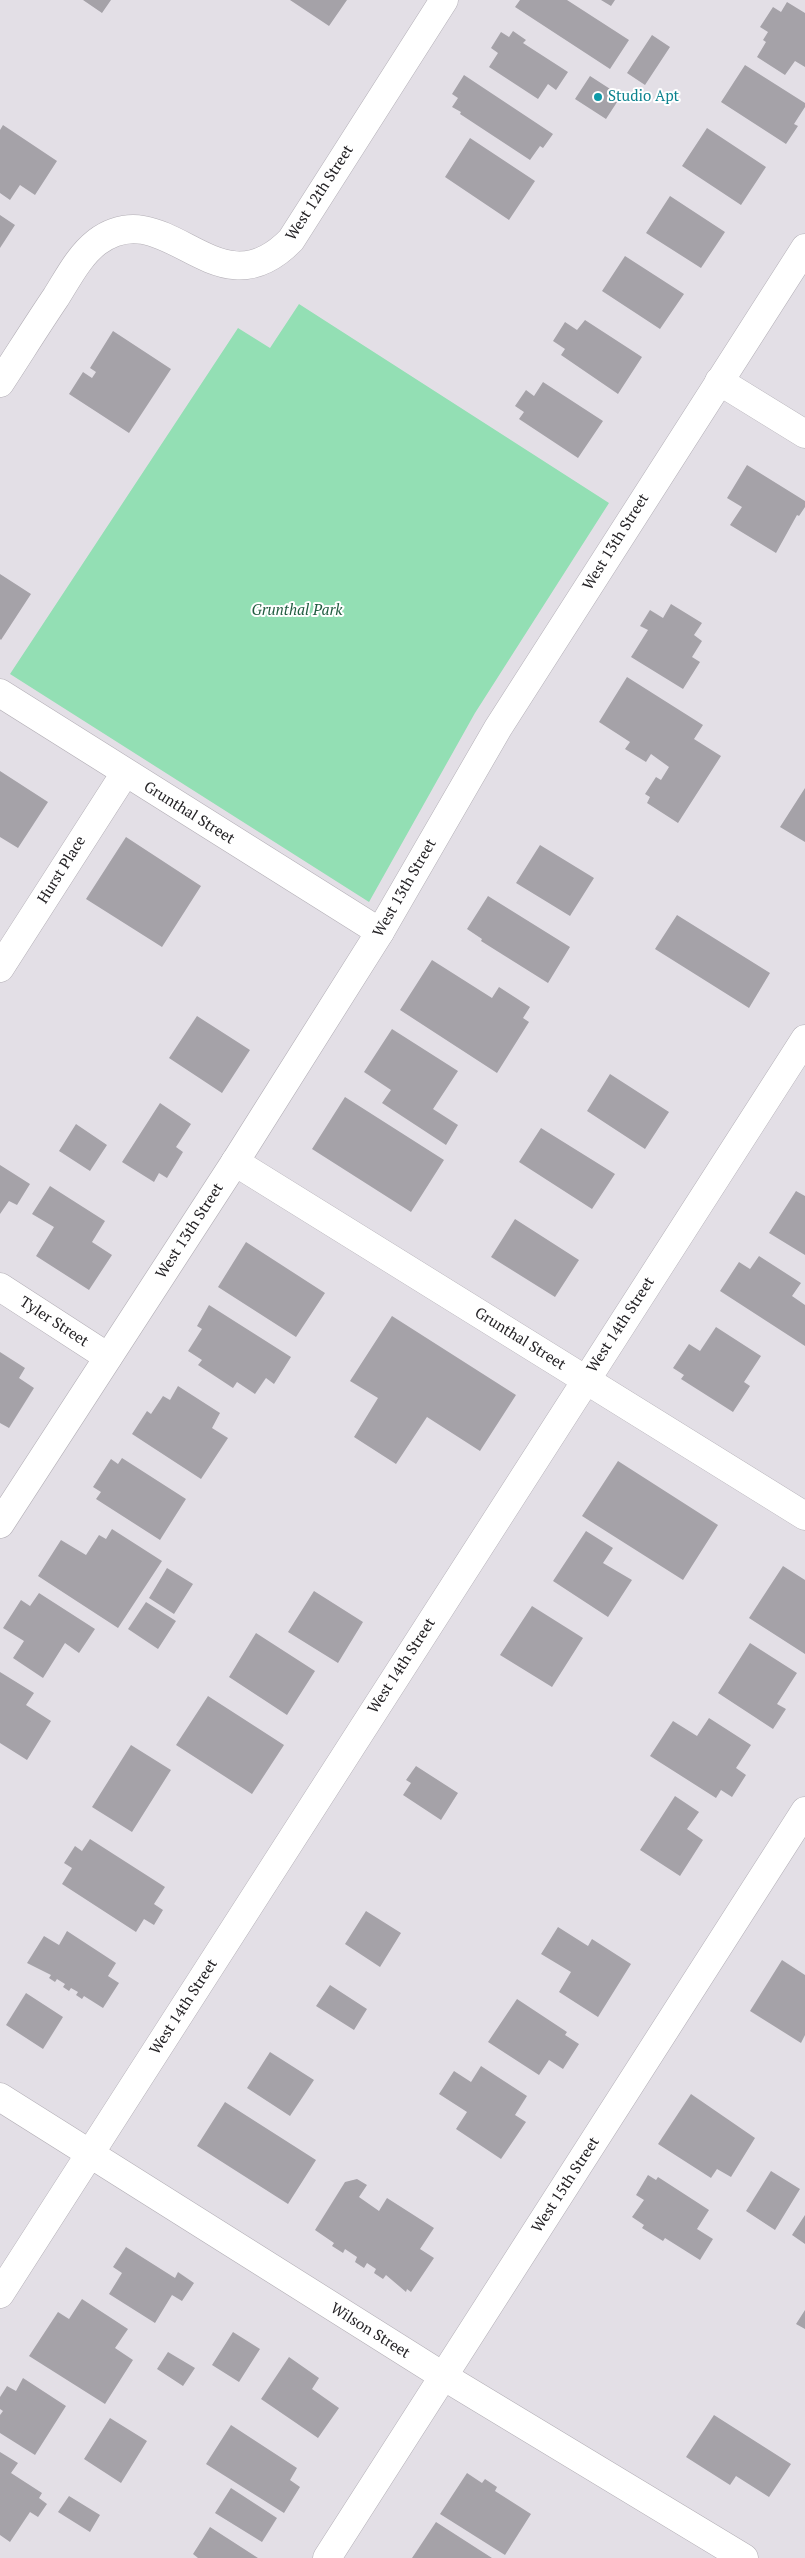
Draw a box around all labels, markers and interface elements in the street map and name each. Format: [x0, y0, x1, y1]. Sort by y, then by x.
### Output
place label: Studio Apt [608, 88, 679, 106]
marker: Studio Apt [592, 91, 604, 103]
street label: West 12th Street [282, 142, 358, 244]
street label: West 13th Street [579, 490, 653, 594]
park label: Grunthal Park [251, 602, 343, 620]
street label: Grunthal Street [140, 778, 238, 848]
street label: Hurst Place [34, 833, 90, 907]
street label: West 13th Street [370, 836, 440, 940]
street label: West 13th Street [152, 1180, 228, 1282]
street label: West 14th Street [583, 1274, 659, 1376]
street label: Tyler Street [16, 1293, 92, 1351]
street label: Grunthal Street [471, 1304, 569, 1374]
street label: West 14th Street [364, 1615, 440, 1717]
street label: West 14th Street [146, 1956, 222, 2058]
street label: West 15th Street [528, 2134, 604, 2236]
street label: Wilson Street [327, 2299, 413, 2363]

